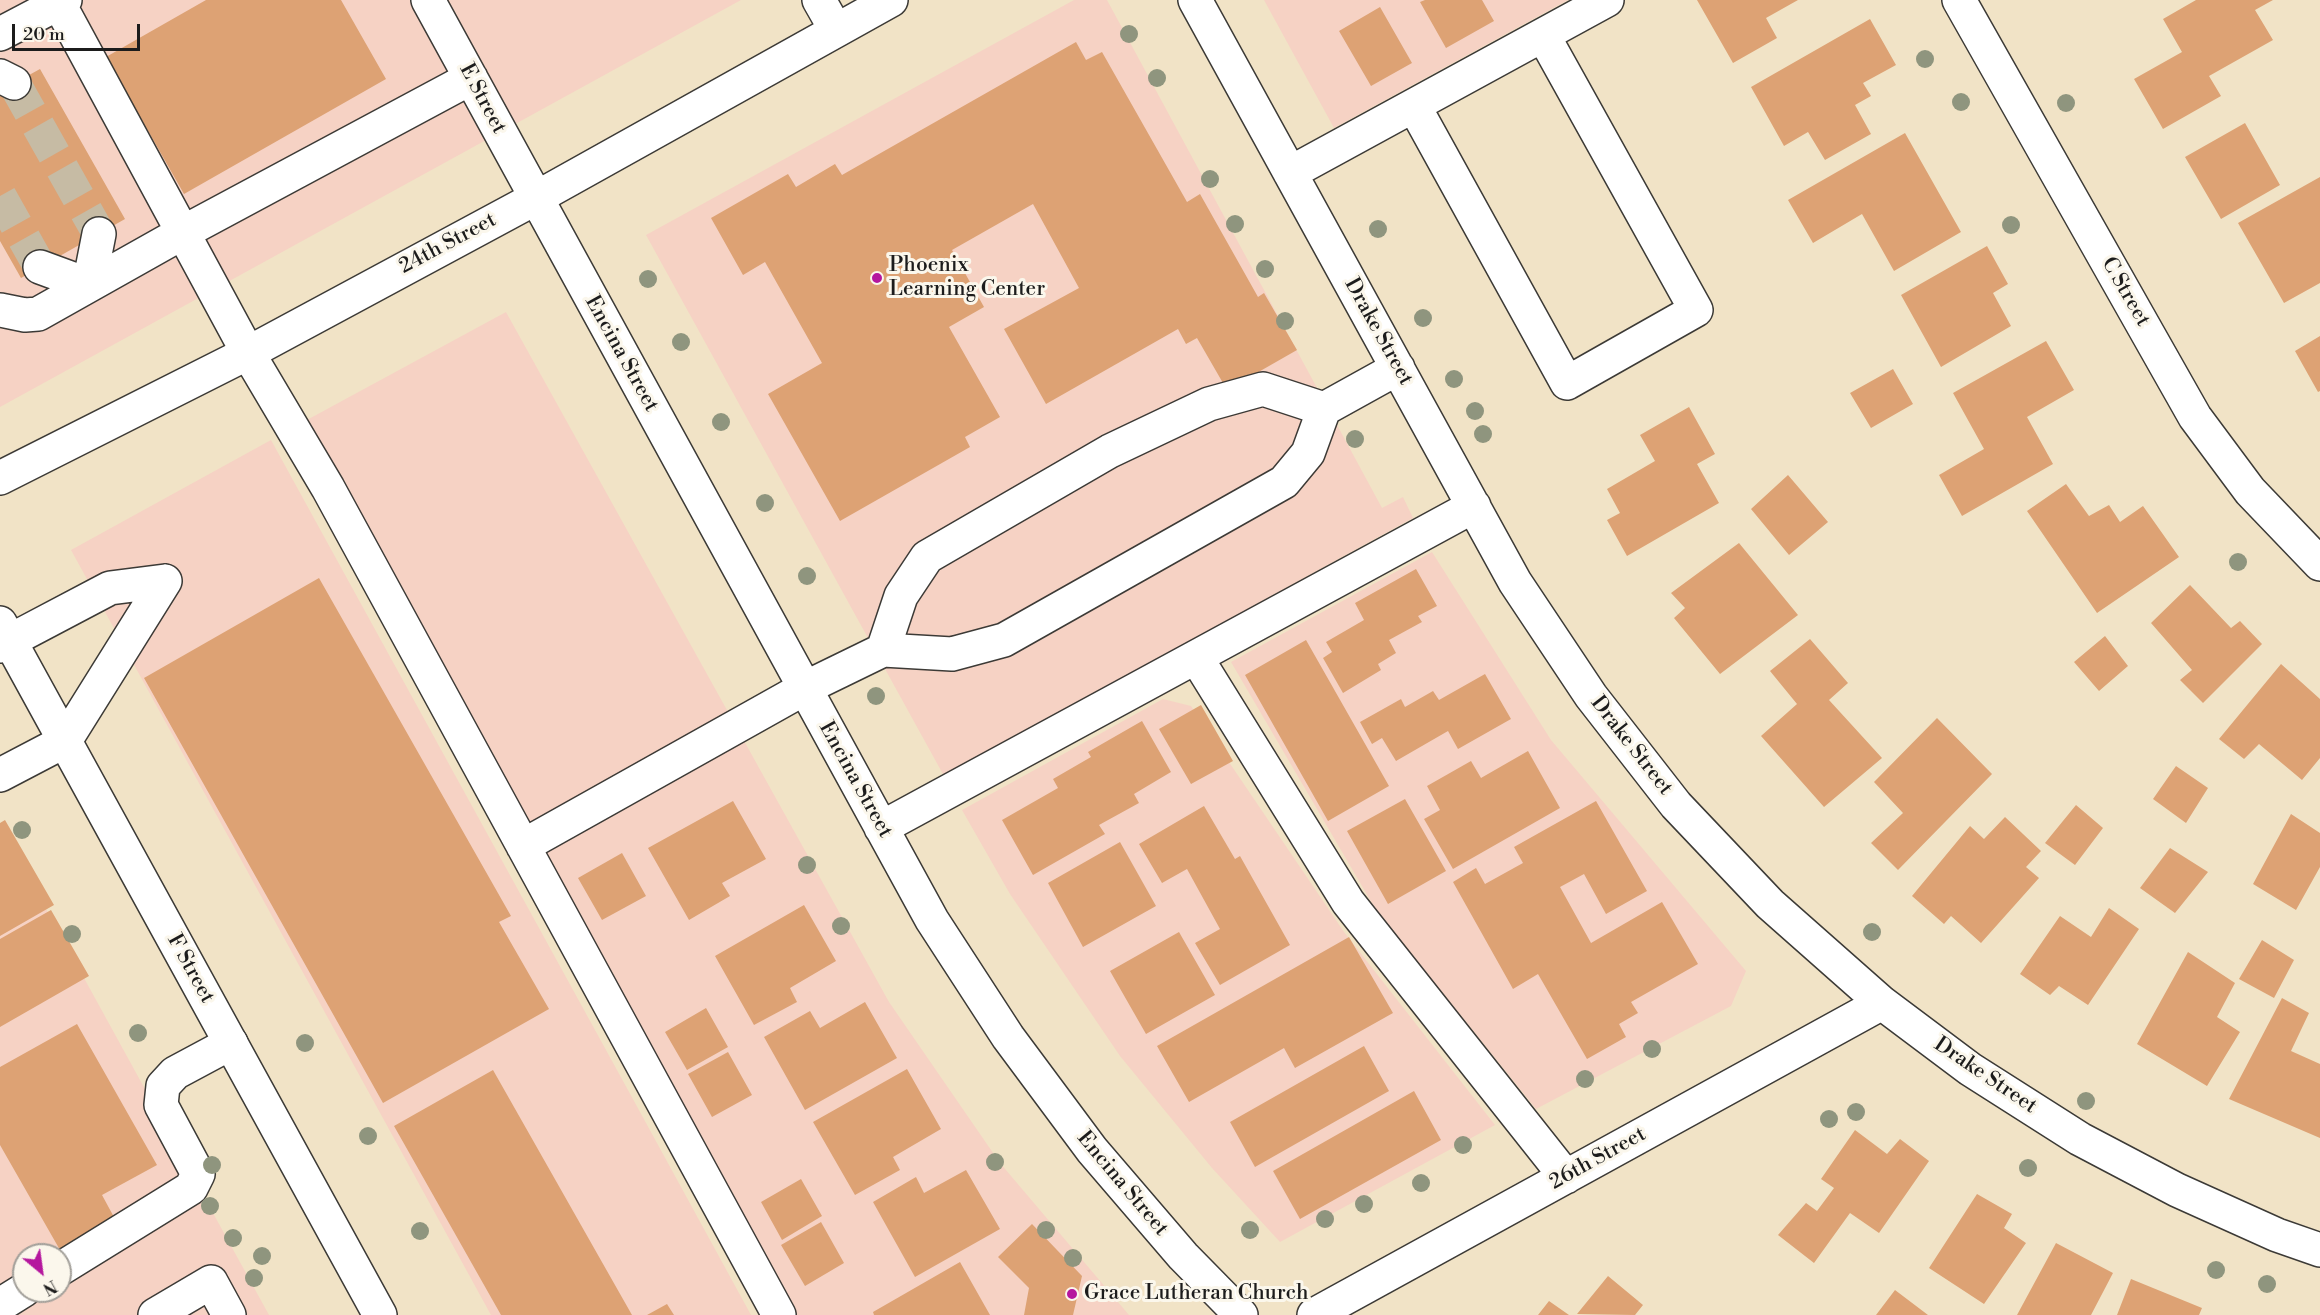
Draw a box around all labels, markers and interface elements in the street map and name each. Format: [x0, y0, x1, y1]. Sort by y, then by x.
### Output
scale bar [15, 12, 142, 50]
text: 20 m [23, 23, 65, 46]
street label: E Street [453, 60, 511, 138]
street label: 24th Street [395, 208, 501, 280]
place label: Phoenix Learning Center [889, 253, 1045, 303]
street label: C Street [2095, 253, 2155, 331]
marker: Phoenix Learning Center [870, 271, 884, 285]
street label: Drake Street [1338, 274, 1418, 390]
street label: Encina Street [579, 291, 663, 417]
street label: Drake Street [1585, 691, 1677, 801]
street label: Encina Street [813, 717, 897, 843]
street label: F Street [161, 930, 219, 1008]
street label: Drake Street [1929, 1032, 2041, 1120]
street label: 26th Street [1545, 1122, 1651, 1196]
street label: Encina Street [1071, 1126, 1173, 1242]
north arrow [12, 1243, 72, 1303]
text: N [39, 1275, 60, 1299]
place label: Grace Lutheran Church [1084, 1281, 1308, 1307]
marker: Grace Lutheran Church [1065, 1287, 1079, 1301]

